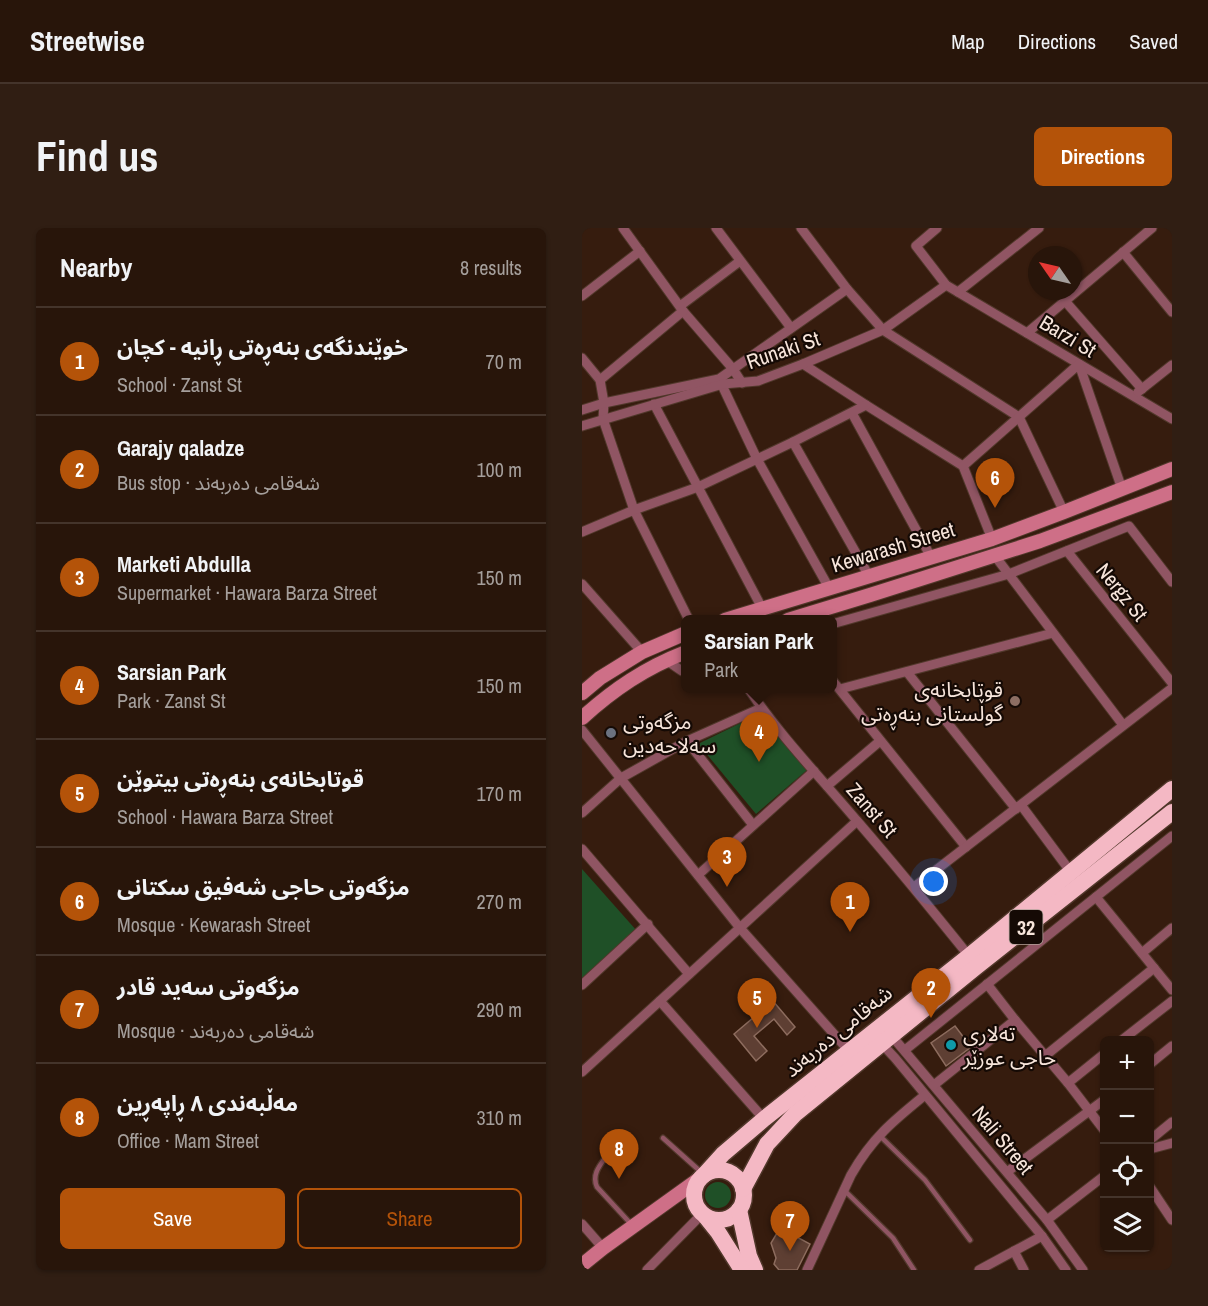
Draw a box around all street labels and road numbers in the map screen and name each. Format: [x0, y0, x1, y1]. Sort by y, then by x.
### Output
street label: Barzi St [1034, 308, 1102, 364]
street label: Runaki St [743, 324, 824, 376]
street label: Kewarash Street [828, 514, 958, 579]
street label: Nergz St [1090, 557, 1154, 627]
street label: Zanst St [840, 776, 904, 844]
road number: 32 [1010, 910, 1042, 944]
street label: شەقامی دەربەند [778, 978, 898, 1084]
street label: Nali Street [966, 1100, 1040, 1181]

